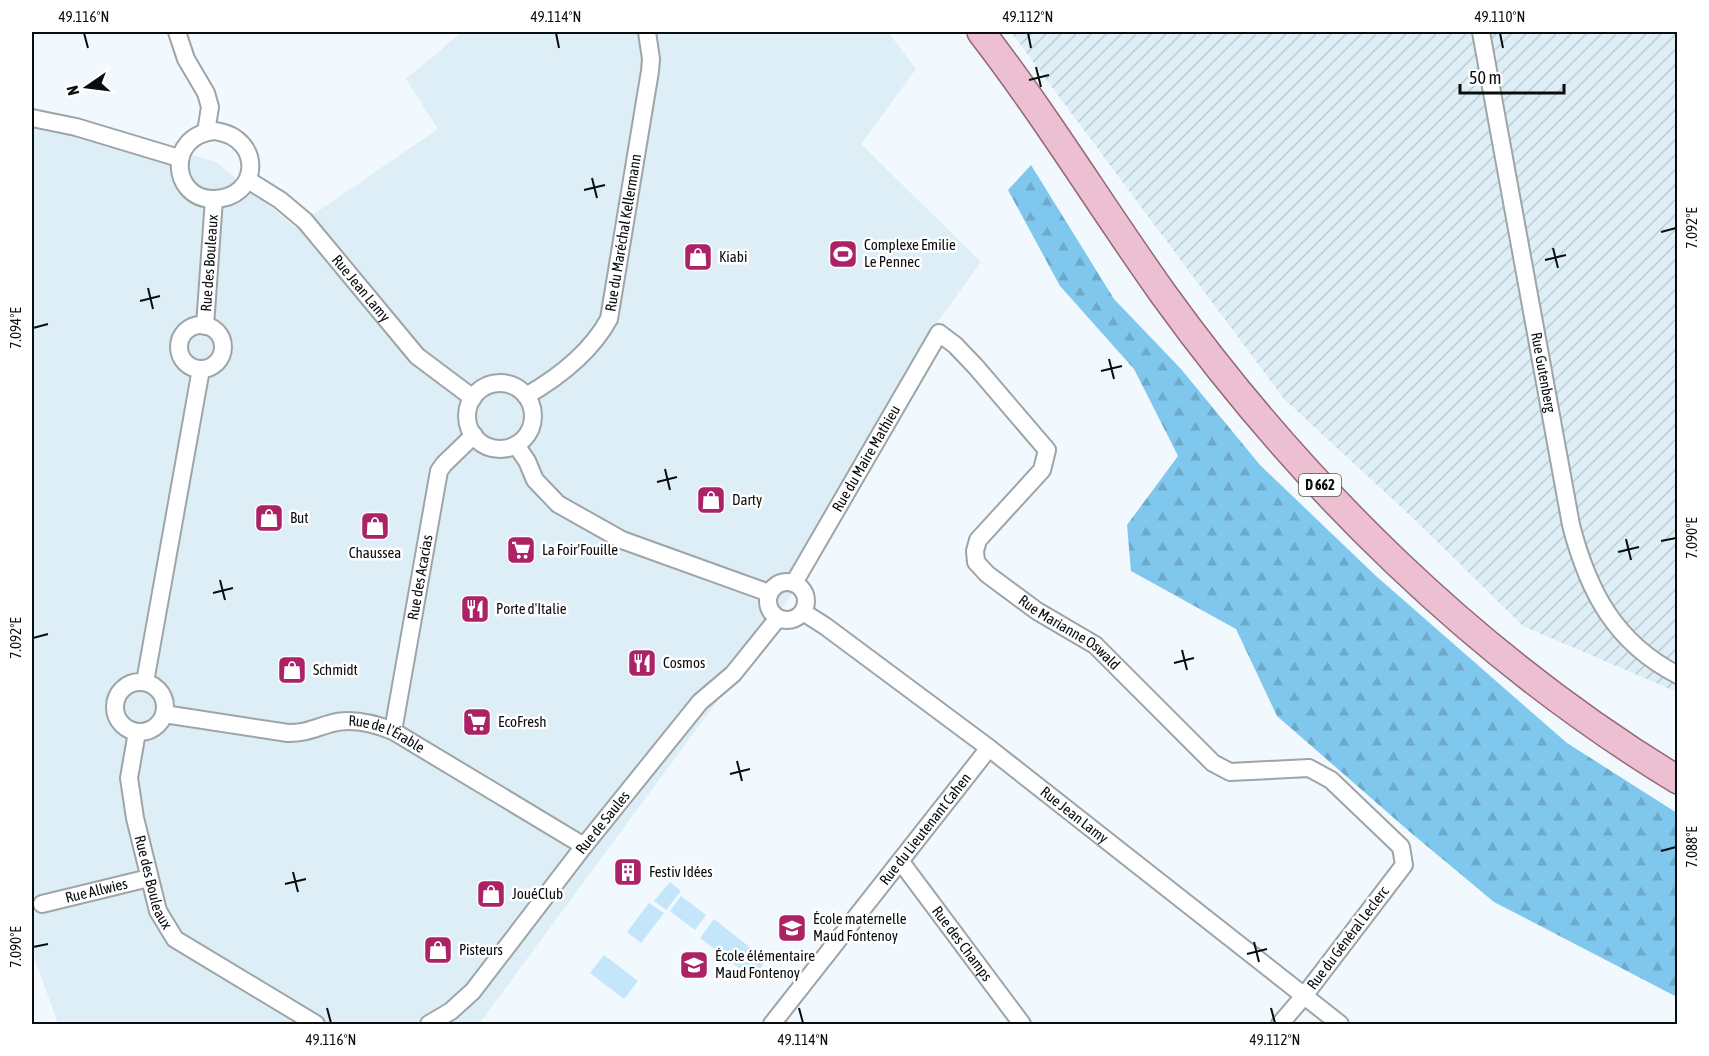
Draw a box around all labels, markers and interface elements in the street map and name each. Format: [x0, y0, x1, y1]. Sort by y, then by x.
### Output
text: 49.116°N [59, 8, 109, 25]
text: 49.114°N [531, 8, 581, 25]
text: 49.112°N [1003, 8, 1053, 25]
text: 49.110°N [1475, 8, 1525, 25]
north arrow [57, 57, 117, 117]
scale bar [1460, 57, 1564, 95]
text: 50 m [1469, 67, 1501, 88]
text: N [63, 84, 82, 97]
street label: Rue du Maréchal Kellermann [601, 153, 644, 313]
text: 7.092°E [1683, 207, 1700, 249]
street label: Rue des Bouleaux [197, 214, 221, 312]
place label: Complexe Emilie Le Pennec [864, 236, 956, 270]
sports icon: Complexe Emilie Le Pennec [827, 238, 859, 270]
shop icon: Kiabi [682, 241, 714, 273]
place label: Kiabi [719, 248, 747, 265]
street label: Rue Jean Lamy [329, 251, 394, 325]
text: 7.094°E [7, 307, 24, 349]
street label: Rue Gutenberg [1528, 331, 1559, 414]
street label: Rue du Maire Mathieu [828, 402, 903, 514]
road number: D 662 [1299, 474, 1341, 496]
shop icon: Darty [695, 484, 727, 516]
place label: Darty [732, 491, 762, 508]
shop icon: But [253, 502, 285, 534]
place label: But [290, 509, 309, 526]
shop icon: Chaussea [359, 510, 391, 542]
text: 7.090°E [1683, 517, 1700, 559]
street label: Rue des Acacias [404, 533, 436, 621]
supermarket icon: La Foir'Fouille [505, 534, 537, 566]
place label: La Foir'Fouille [542, 541, 618, 558]
place label: Chaussea [349, 544, 401, 561]
street label: Rue Marianne Oswald [1015, 591, 1124, 673]
restaurant icon: Porte d'Italie [459, 593, 491, 625]
place label: Porte d'Italie [496, 600, 567, 617]
text: 7.092°E [7, 617, 24, 659]
restaurant icon: Cosmos [626, 647, 658, 679]
shop icon: Schmidt [276, 654, 308, 686]
place label: Cosmos [663, 654, 705, 671]
place label: Schmidt [313, 661, 358, 678]
supermarket icon: EcoFresh [461, 706, 493, 738]
street label: Rue de l'Érable [348, 712, 428, 756]
place label: EcoFresh [498, 713, 547, 730]
street label: Rue du Lieutenant Cahen [876, 769, 974, 888]
street label: Rue Jean Lamy [1037, 783, 1112, 847]
street label: Rue de Saules [572, 787, 633, 857]
text: 7.088°E [1683, 826, 1700, 868]
street label: Rue des Bouleaux [132, 834, 176, 932]
building icon: Festiv Idées [612, 856, 644, 888]
place label: Festiv Idées [649, 863, 713, 880]
street label: Rue Allwies [64, 875, 129, 906]
shop icon: JouéClub [475, 878, 507, 910]
street label: Rue du Général Leclerc [1303, 882, 1392, 993]
place label: JouéClub [512, 885, 563, 902]
street label: Rue des Champs [929, 903, 996, 984]
place label: École maternelle Maud Fontenoy [813, 910, 907, 944]
school or university icon: École maternelle Maud Fontenoy [776, 912, 808, 944]
text: 7.090°E [7, 926, 24, 968]
shop icon: Pisteurs [422, 934, 454, 966]
place label: Pisteurs [459, 941, 503, 958]
place label: École élémentaire Maud Fontenoy [715, 947, 815, 981]
school or university icon: École élémentaire Maud Fontenoy [678, 949, 710, 981]
text: 49.116°N [306, 1031, 356, 1048]
text: 49.114°N [778, 1031, 828, 1048]
text: 49.112°N [1250, 1031, 1300, 1048]

